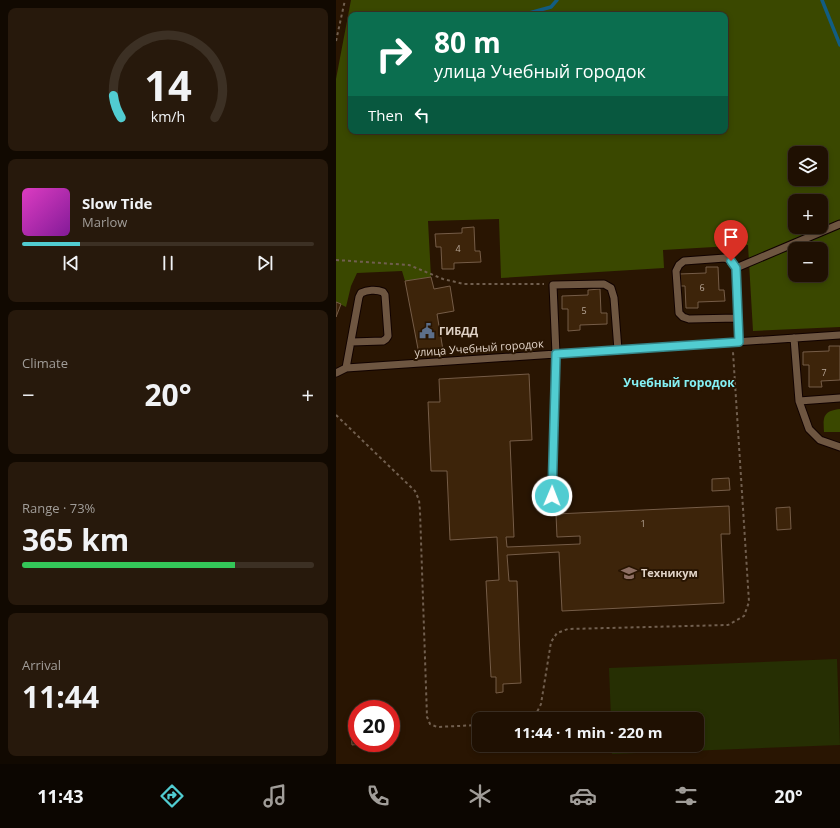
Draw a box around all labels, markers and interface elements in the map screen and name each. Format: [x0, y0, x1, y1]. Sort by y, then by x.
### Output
text: 80 m [434, 23, 501, 61]
icon: right [368, 28, 420, 80]
text: 14 [144, 56, 192, 112]
text: улица Учебный городок [434, 59, 646, 83]
icon: left [411, 104, 433, 126]
text: Then [368, 105, 403, 125]
text: km/h [151, 106, 185, 125]
map controls [788, 146, 828, 282]
button: layers [788, 146, 828, 186]
text: Slow Tide [82, 193, 152, 213]
button: + [788, 194, 828, 234]
text: Marlow [82, 213, 127, 231]
pin [714, 220, 748, 261]
icon: arrive [720, 226, 742, 248]
house number: 4 [455, 242, 461, 255]
button: − [788, 242, 828, 282]
icon: previous [60, 252, 82, 274]
icon: pause [157, 252, 179, 274]
icon: next [254, 252, 276, 274]
house number: 6 [699, 281, 705, 294]
house number: 5 [581, 304, 587, 317]
public building icon: ГИБДД [418, 322, 436, 340]
place label: ГИБДД [439, 323, 479, 338]
street label: улица Учебный городок [414, 335, 544, 359]
text: Climate [22, 354, 68, 372]
house number: 7 [821, 366, 827, 379]
text: 20° [144, 374, 192, 415]
district label: Учебный городок [623, 374, 735, 391]
text: − [22, 379, 35, 409]
text: + [301, 379, 314, 409]
position arrow [531, 475, 573, 517]
text: Range · 73% [22, 499, 95, 517]
house number: 1 [640, 517, 646, 530]
text: 365 km [22, 519, 129, 560]
school or university icon: Техникум [620, 564, 638, 582]
place label: Техникум [641, 565, 698, 580]
text: Arrival [22, 656, 61, 674]
text: 11:44 [22, 676, 99, 717]
speed limit sign: 20 [348, 700, 400, 752]
text: 11:44 · 1 min · 220 m [514, 722, 662, 742]
icon: directions [158, 782, 186, 810]
icon: music [261, 782, 289, 810]
icon: phone [364, 782, 392, 810]
icon: climate [466, 782, 494, 810]
icon: car [569, 782, 597, 810]
icon: filters [672, 782, 700, 810]
text: 11:43 [37, 784, 84, 808]
text: 20° [774, 784, 803, 808]

